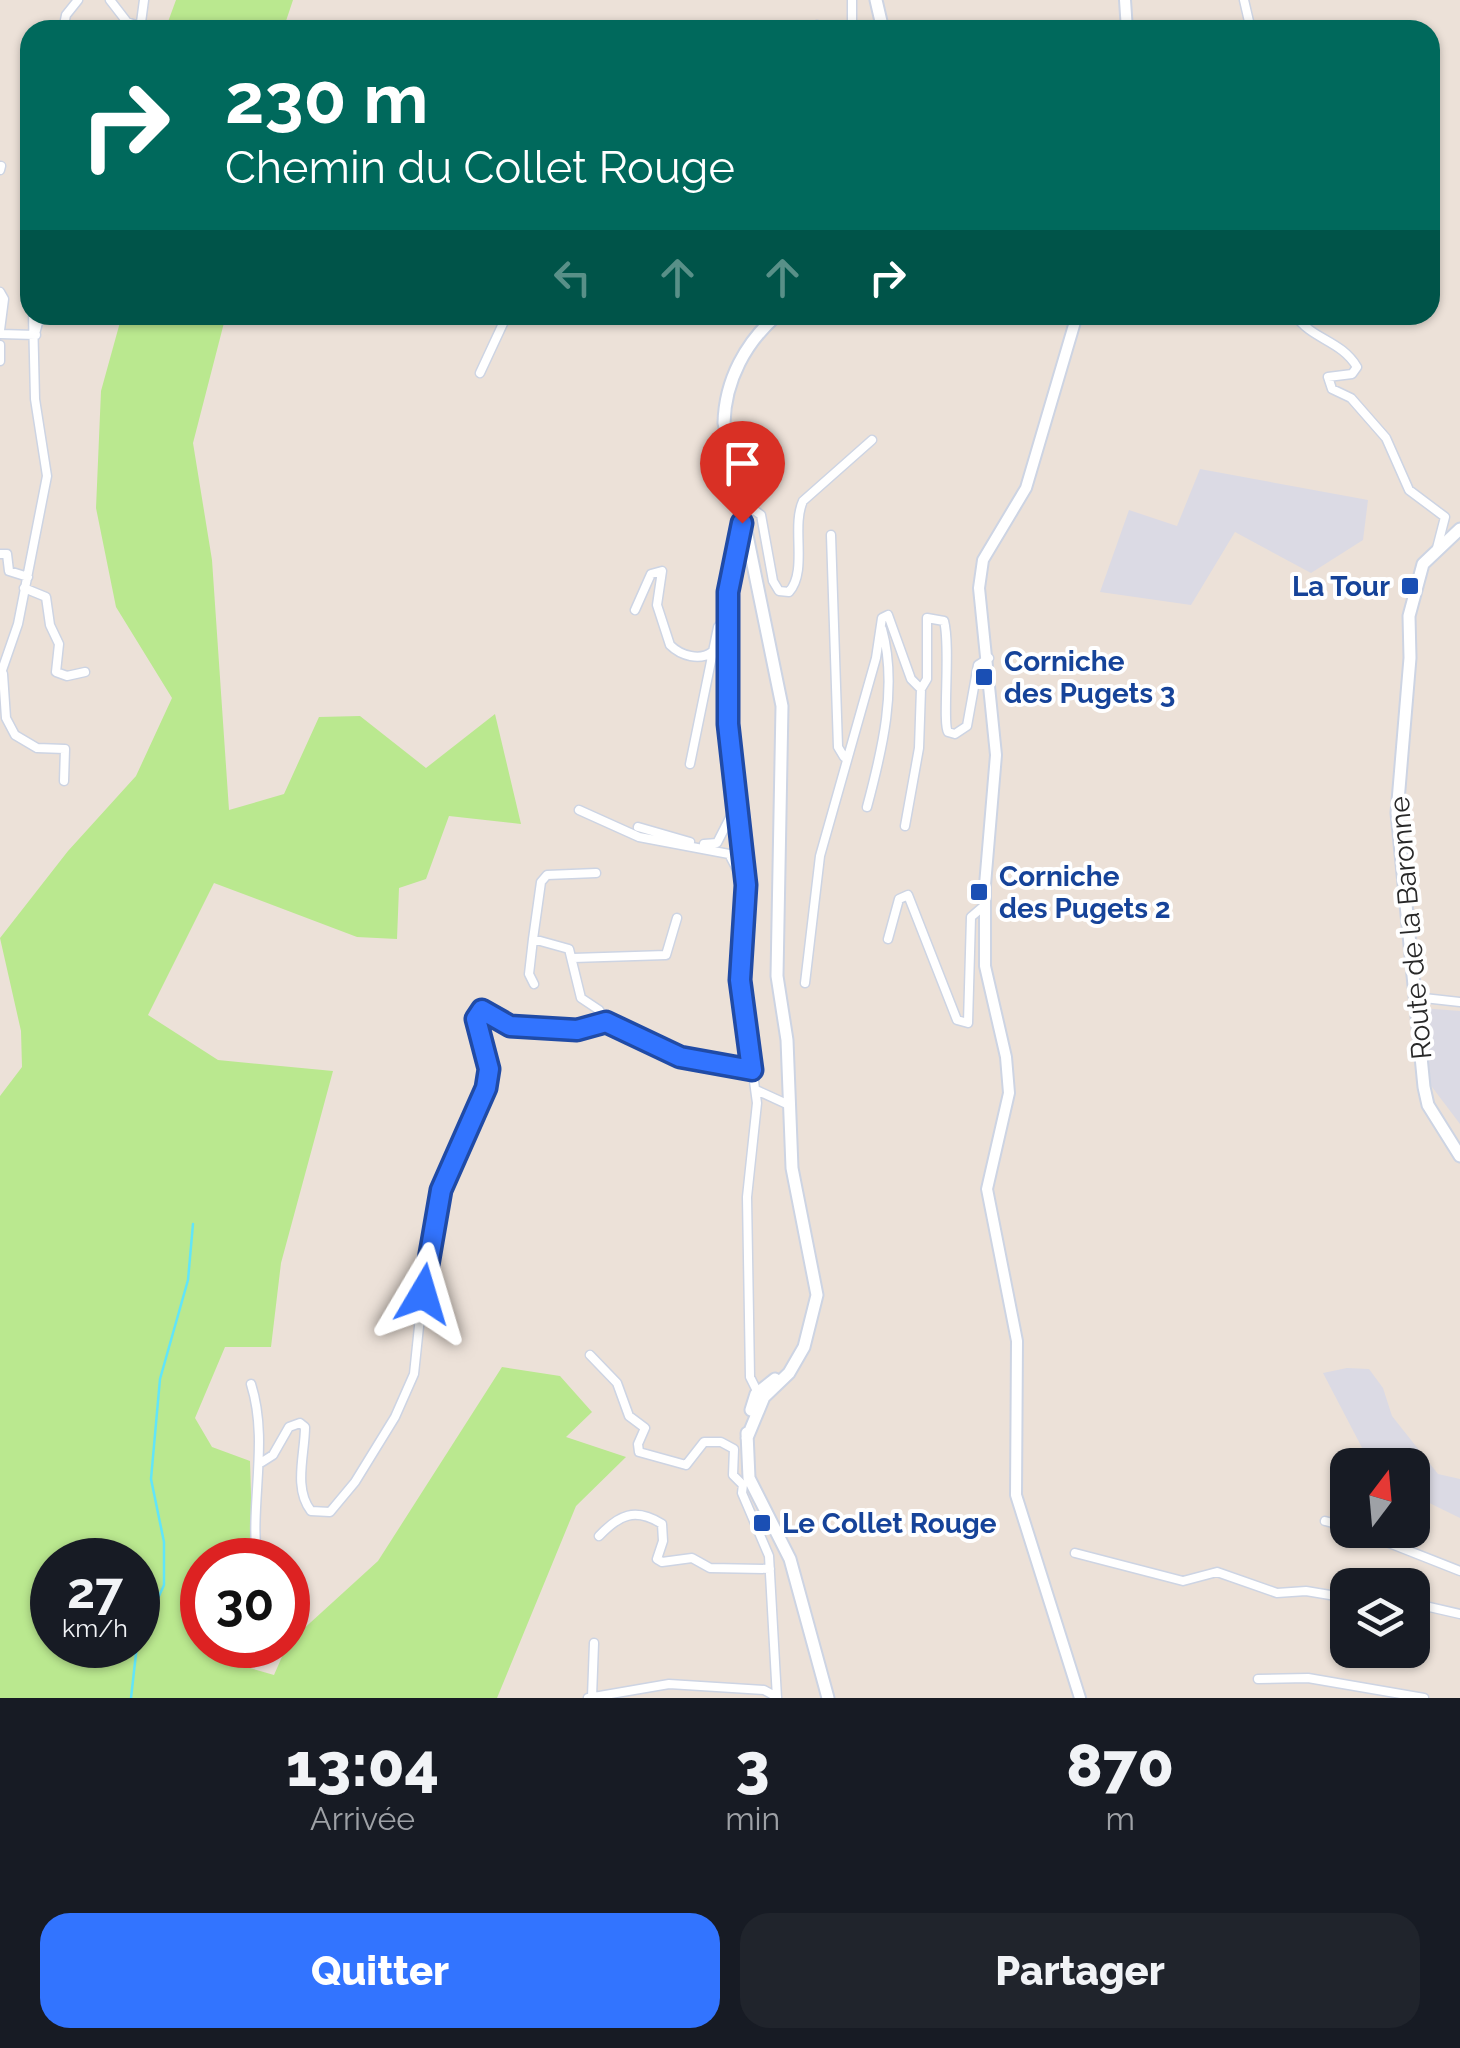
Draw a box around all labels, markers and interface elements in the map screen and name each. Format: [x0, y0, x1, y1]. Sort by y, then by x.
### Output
text: 230 m [225, 57, 429, 139]
icon: right [60, 60, 190, 190]
text: Chemin du Collet Rouge [225, 141, 735, 194]
icon: left [545, 250, 600, 305]
icon: ahead [650, 250, 705, 305]
icon: ahead [755, 250, 810, 305]
icon: right [860, 250, 915, 305]
pin [700, 421, 785, 524]
icon: arrive [715, 436, 770, 491]
place label: La Tour [1292, 570, 1390, 603]
marker: La Tour [1399, 575, 1421, 597]
place label: Corniche des Pugets 3 [1004, 645, 1175, 710]
marker: Corniche des Pugets 3 [973, 666, 995, 688]
street label: Route de la Baronne [1383, 795, 1438, 1061]
place label: Corniche des Pugets 2 [999, 860, 1171, 925]
marker: Corniche des Pugets 2 [968, 881, 990, 903]
position arrow [371, 1242, 475, 1346]
north arrow [1330, 1448, 1430, 1548]
map controls [1330, 1448, 1430, 1668]
place label: Le Collet Rouge [782, 1507, 997, 1540]
marker: Le Collet Rouge [751, 1512, 773, 1534]
speed limit sign: 30 [180, 1538, 310, 1668]
text: 27 [67, 1561, 123, 1620]
button: layers [1330, 1568, 1430, 1668]
text: km/h [62, 1613, 128, 1643]
text: 13:04 [286, 1730, 439, 1800]
text: 3 [736, 1730, 770, 1800]
text: 870 [1066, 1730, 1174, 1800]
text: Arrivée [310, 1800, 415, 1837]
text: min [725, 1800, 780, 1837]
text: m [1105, 1800, 1135, 1837]
button: Quitter [40, 1913, 720, 2028]
button: Partager [740, 1913, 1420, 2028]

